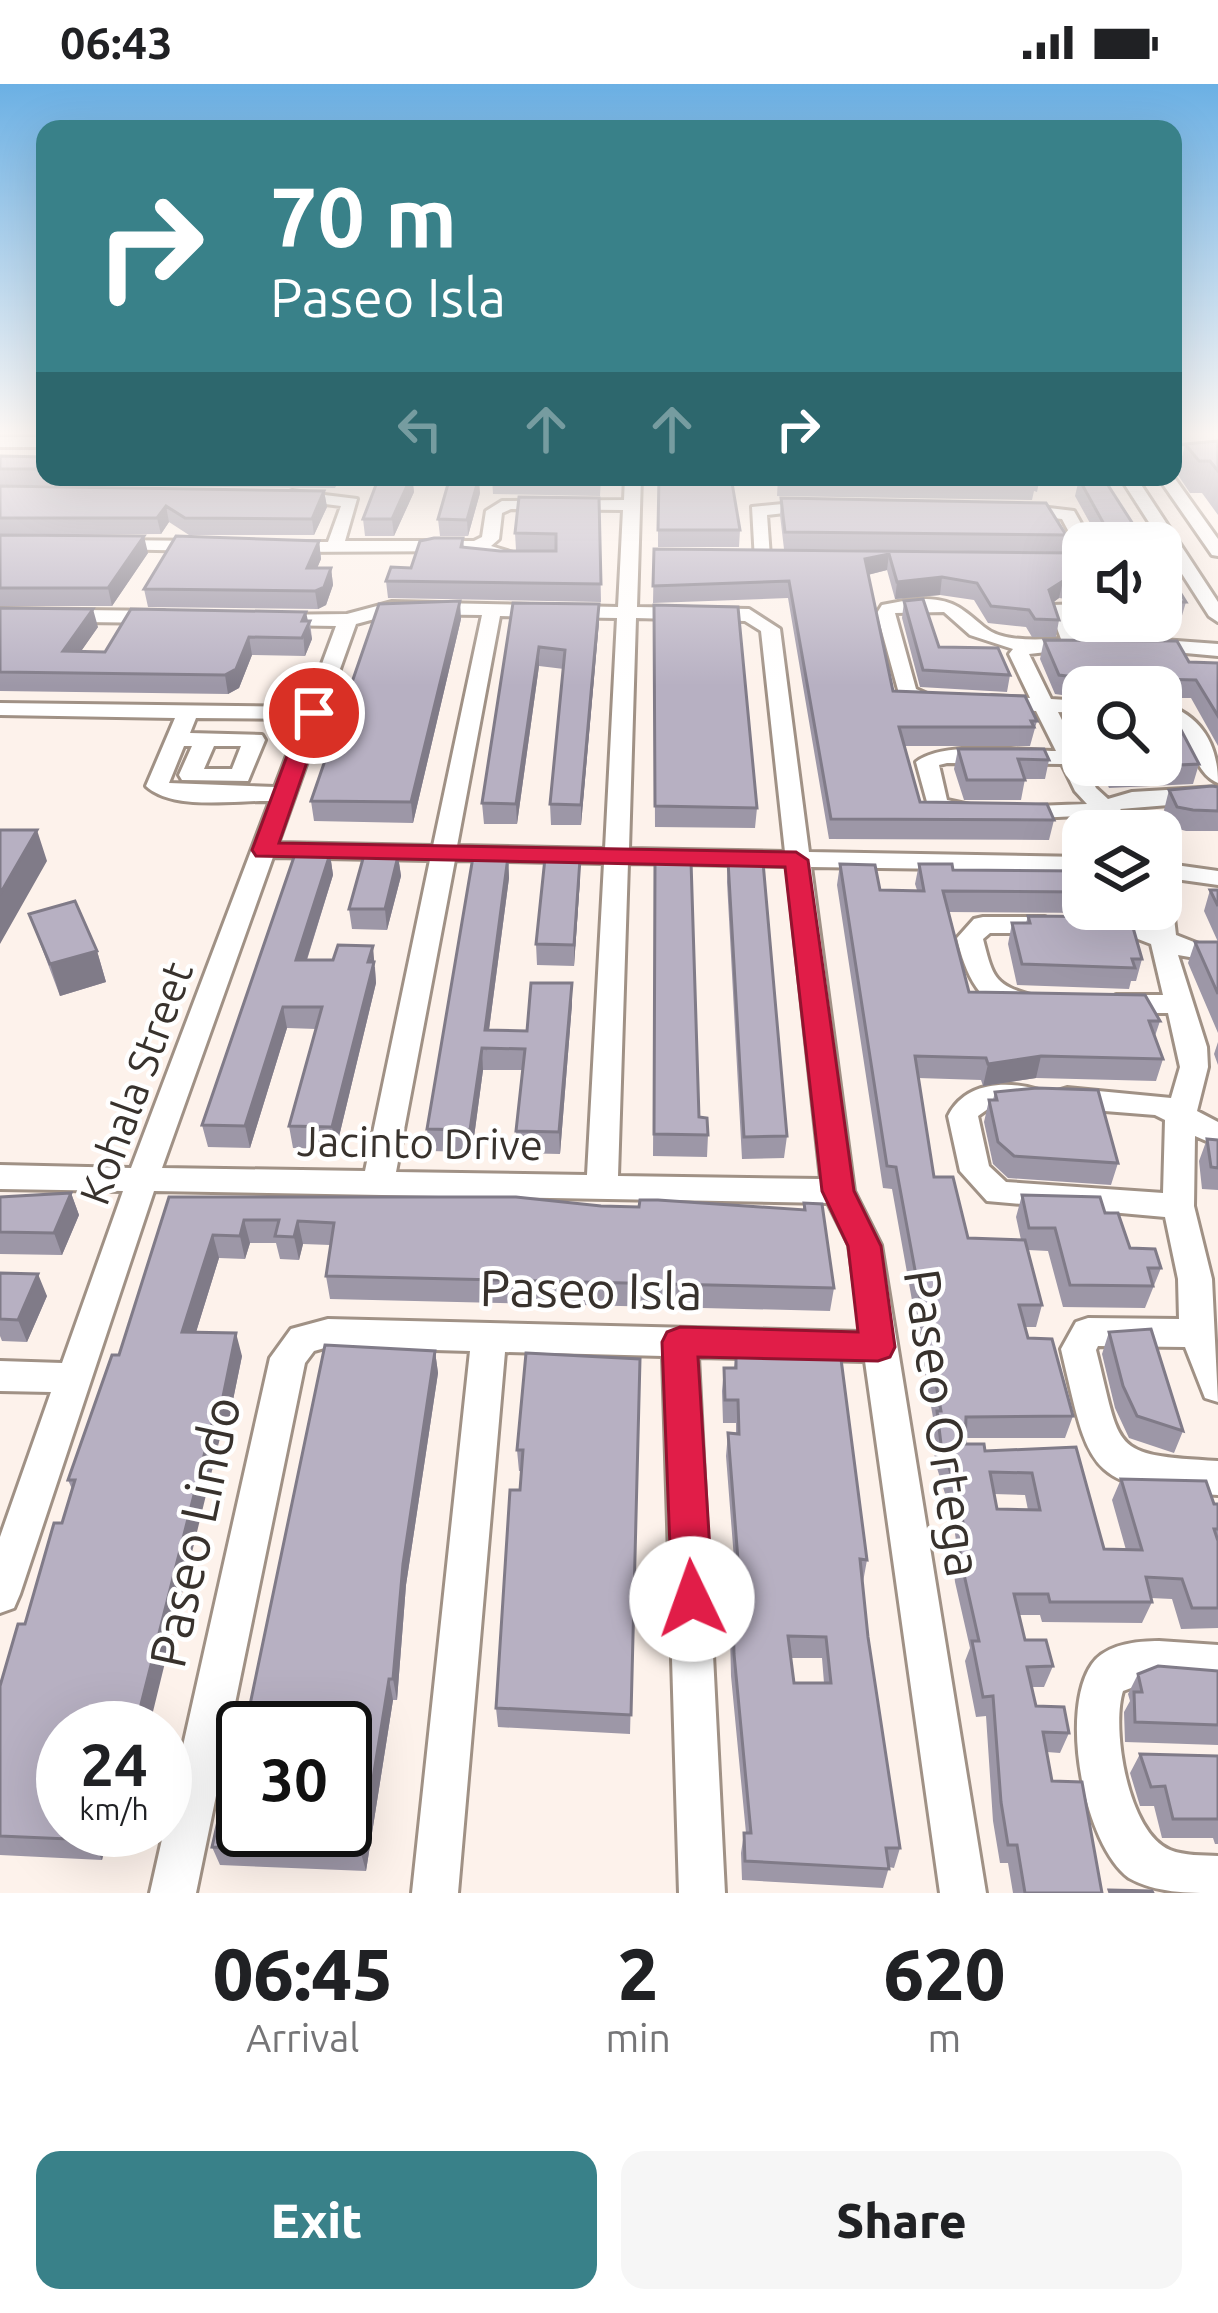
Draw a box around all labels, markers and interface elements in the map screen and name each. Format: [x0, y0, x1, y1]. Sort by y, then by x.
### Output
text: 06:43 [60, 17, 173, 68]
icon: right [72, 168, 228, 324]
text: 70 m [270, 169, 457, 263]
text: Paseo Isla [270, 267, 506, 327]
icon: left [387, 396, 453, 462]
icon: ahead [513, 396, 579, 462]
icon: ahead [639, 396, 705, 462]
icon: right [765, 396, 831, 462]
map controls [1062, 522, 1182, 930]
button: sound [1062, 522, 1182, 642]
pin [263, 662, 365, 764]
button: search [1062, 666, 1182, 786]
icon: arrive [281, 680, 347, 746]
button: layers [1062, 810, 1182, 930]
street label: Kohala Street [70, 955, 201, 1211]
street label: Jacinto Drive [297, 1117, 543, 1168]
street label: Paseo Isla [479, 1258, 703, 1320]
street label: Paseo Ortega [894, 1265, 994, 1581]
street label: Paseo Lindo [137, 1391, 251, 1672]
position arrow [629, 1536, 755, 1662]
speed limit sign: 30 [216, 1701, 372, 1857]
text: 24 [80, 1730, 148, 1797]
text: km/h [79, 1792, 149, 1826]
text: 06:45 [213, 1933, 393, 2014]
text: 2 [618, 1933, 658, 2014]
text: 620 [883, 1933, 1005, 2014]
text: Arrival [246, 2016, 360, 2059]
text: min [605, 2016, 671, 2059]
text: m [928, 2016, 961, 2059]
button: Exit [36, 2151, 597, 2289]
button: Share [621, 2151, 1182, 2289]

